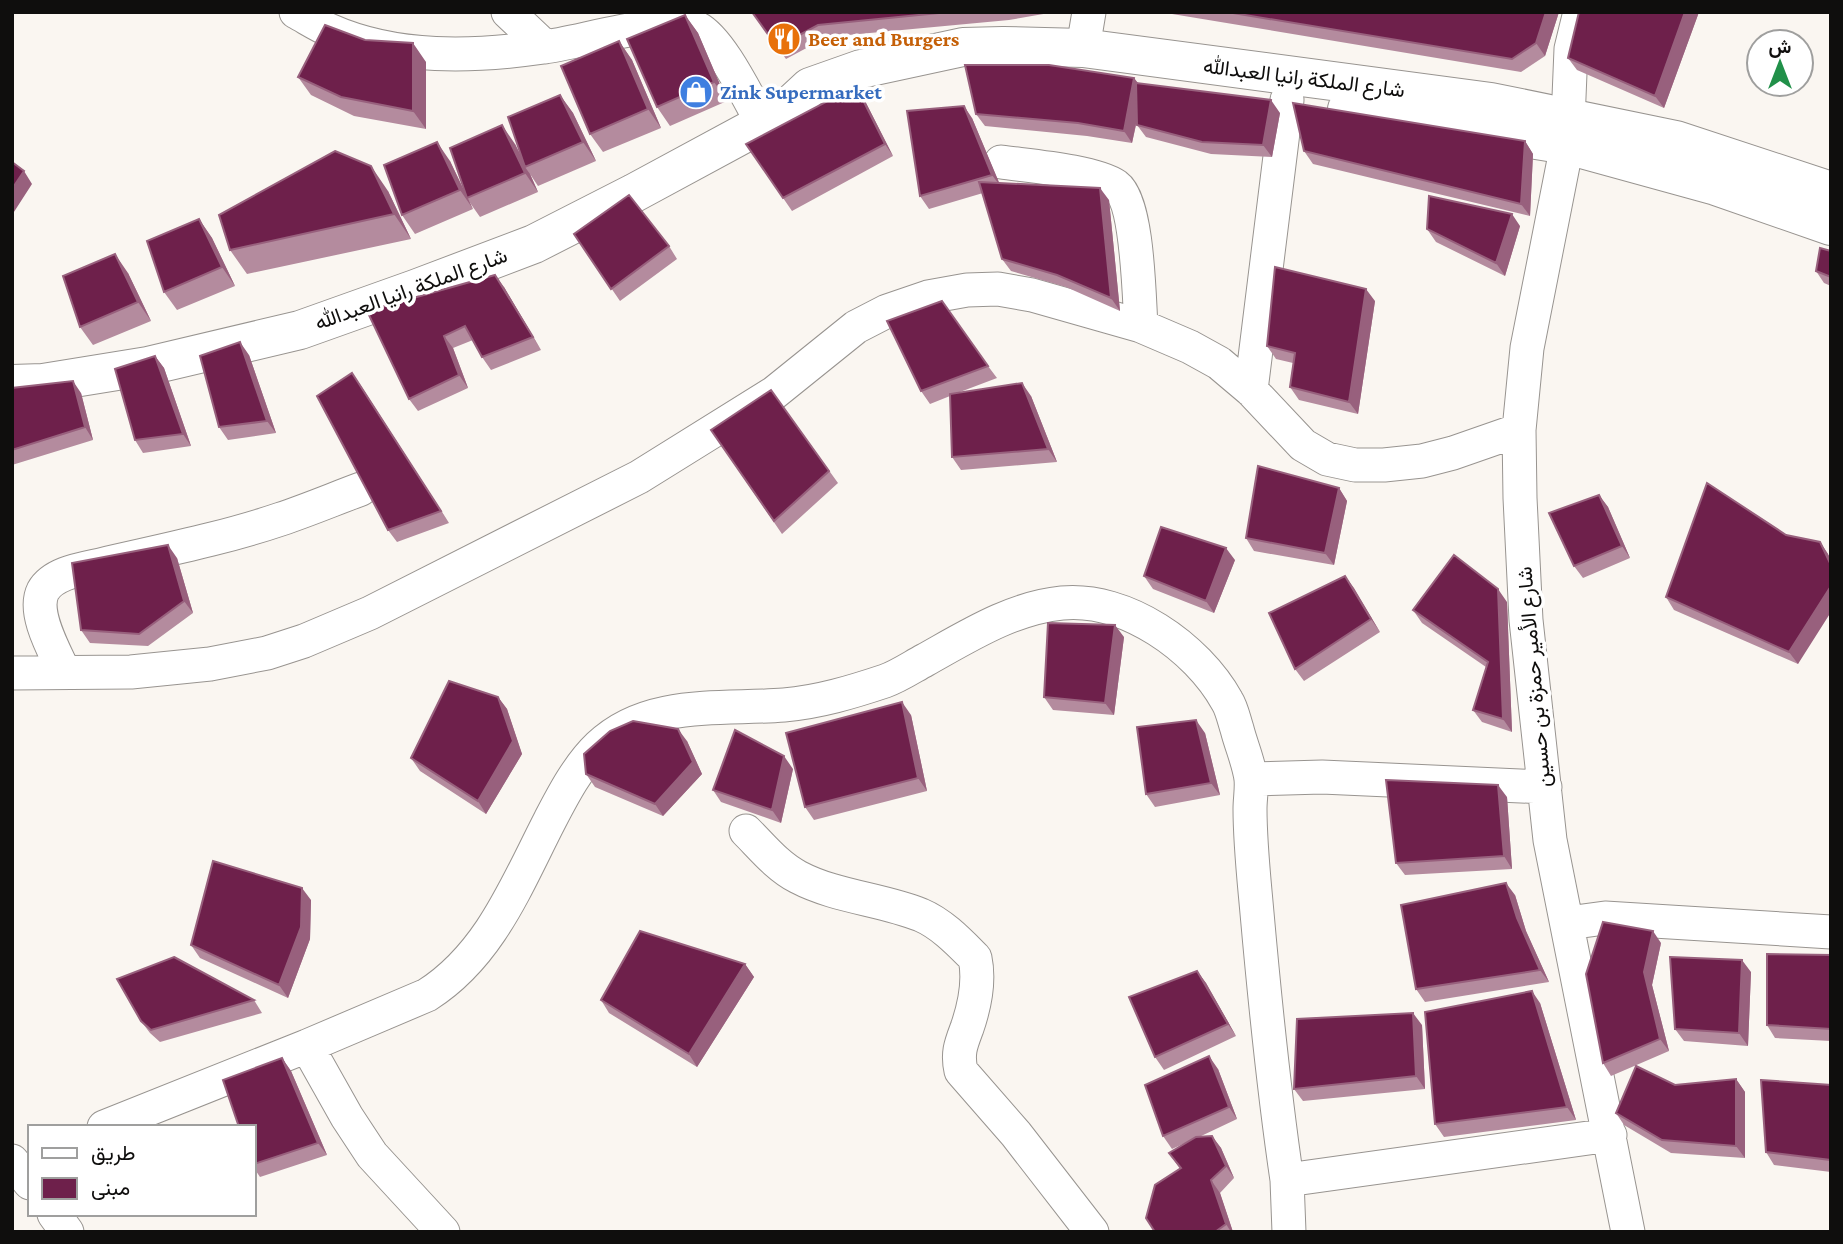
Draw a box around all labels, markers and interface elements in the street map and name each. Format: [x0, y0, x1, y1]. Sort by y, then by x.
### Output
restaurant icon: Beer and Burgers [765, 20, 803, 58]
place label: Beer and Burgers [808, 27, 960, 51]
north arrow [1745, 28, 1815, 98]
text: ش [1769, 36, 1792, 58]
street label: شارع الملكة رانيا العبدالله [1202, 53, 1406, 104]
shop icon: Zink Supermarket [677, 73, 715, 111]
place label: Zink Supermarket [720, 80, 882, 104]
street label: شارع الملكة رانيا العبدالله [311, 242, 511, 337]
street label: شارع الأمير حمزة بن حسين [1512, 565, 1558, 788]
legend [28, 1125, 256, 1216]
text: طريق [91, 1141, 136, 1166]
text: مبنى [91, 1176, 130, 1200]

